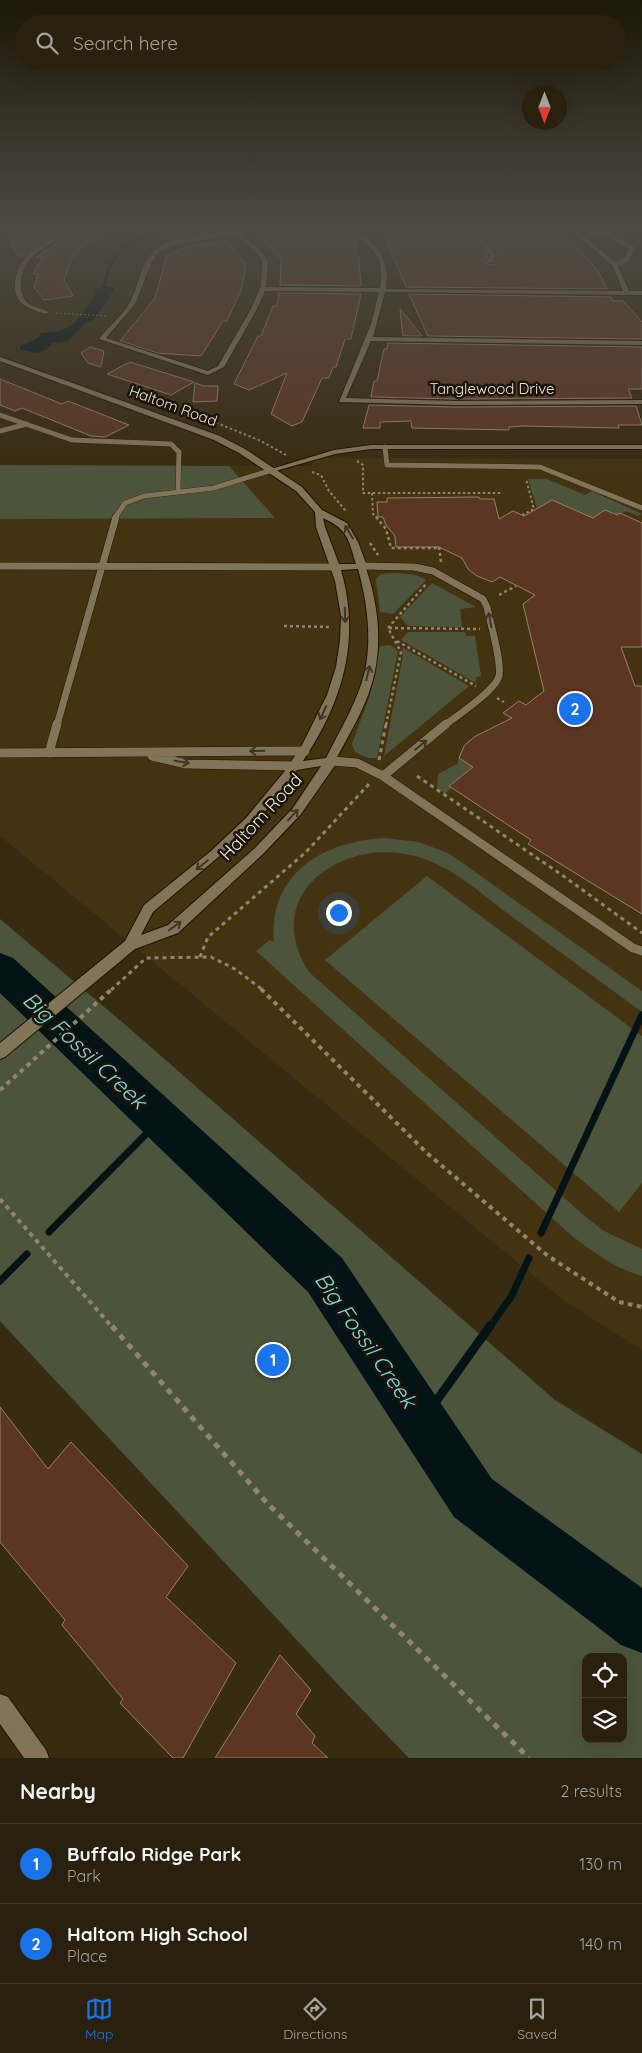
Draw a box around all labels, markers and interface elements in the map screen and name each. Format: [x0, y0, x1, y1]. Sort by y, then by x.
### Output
search box [15, 15, 627, 70]
icon: search [33, 29, 61, 57]
text: Search here [73, 31, 178, 55]
north arrow [522, 85, 567, 130]
street label: Tanglewood Drive [429, 379, 555, 398]
street label: Haltom Road [127, 381, 220, 430]
one-way arrow [343, 526, 353, 540]
one-way arrow [341, 607, 350, 623]
one-way arrow [485, 612, 494, 628]
one-way arrow [364, 665, 373, 681]
pin: 2 [559, 690, 591, 728]
one-way arrow [318, 705, 327, 720]
one-way arrow [414, 740, 427, 751]
one-way arrow [249, 746, 265, 756]
one-way arrow [174, 758, 190, 768]
street label: Haltom Road [214, 768, 307, 865]
one-way arrow [287, 809, 299, 822]
one-way arrow [195, 859, 208, 870]
your location [326, 900, 352, 926]
one-way arrow [168, 921, 182, 931]
water label: Big Fossil Creek [17, 985, 155, 1116]
water label: Big Fossil Creek [309, 1267, 425, 1415]
pin: 1 [257, 1341, 289, 1379]
map controls [582, 1653, 627, 1743]
button: locate [582, 1653, 627, 1698]
button: layers [582, 1698, 627, 1743]
text: Nearby [20, 1778, 96, 1804]
text: 2 results [560, 1781, 622, 1801]
text: Buffalo Ridge Park [67, 1842, 241, 1866]
text: 1 [33, 1854, 39, 1874]
text: 130 m [579, 1854, 622, 1874]
text: Park [67, 1866, 101, 1886]
text: Haltom High School [67, 1922, 248, 1946]
text: 2 [31, 1934, 41, 1954]
text: 140 m [579, 1934, 622, 1954]
text: Place [67, 1946, 107, 1966]
tab: Map [85, 1995, 113, 2043]
tab: Directions [283, 1995, 347, 2043]
tab: Saved [517, 1995, 557, 2043]

